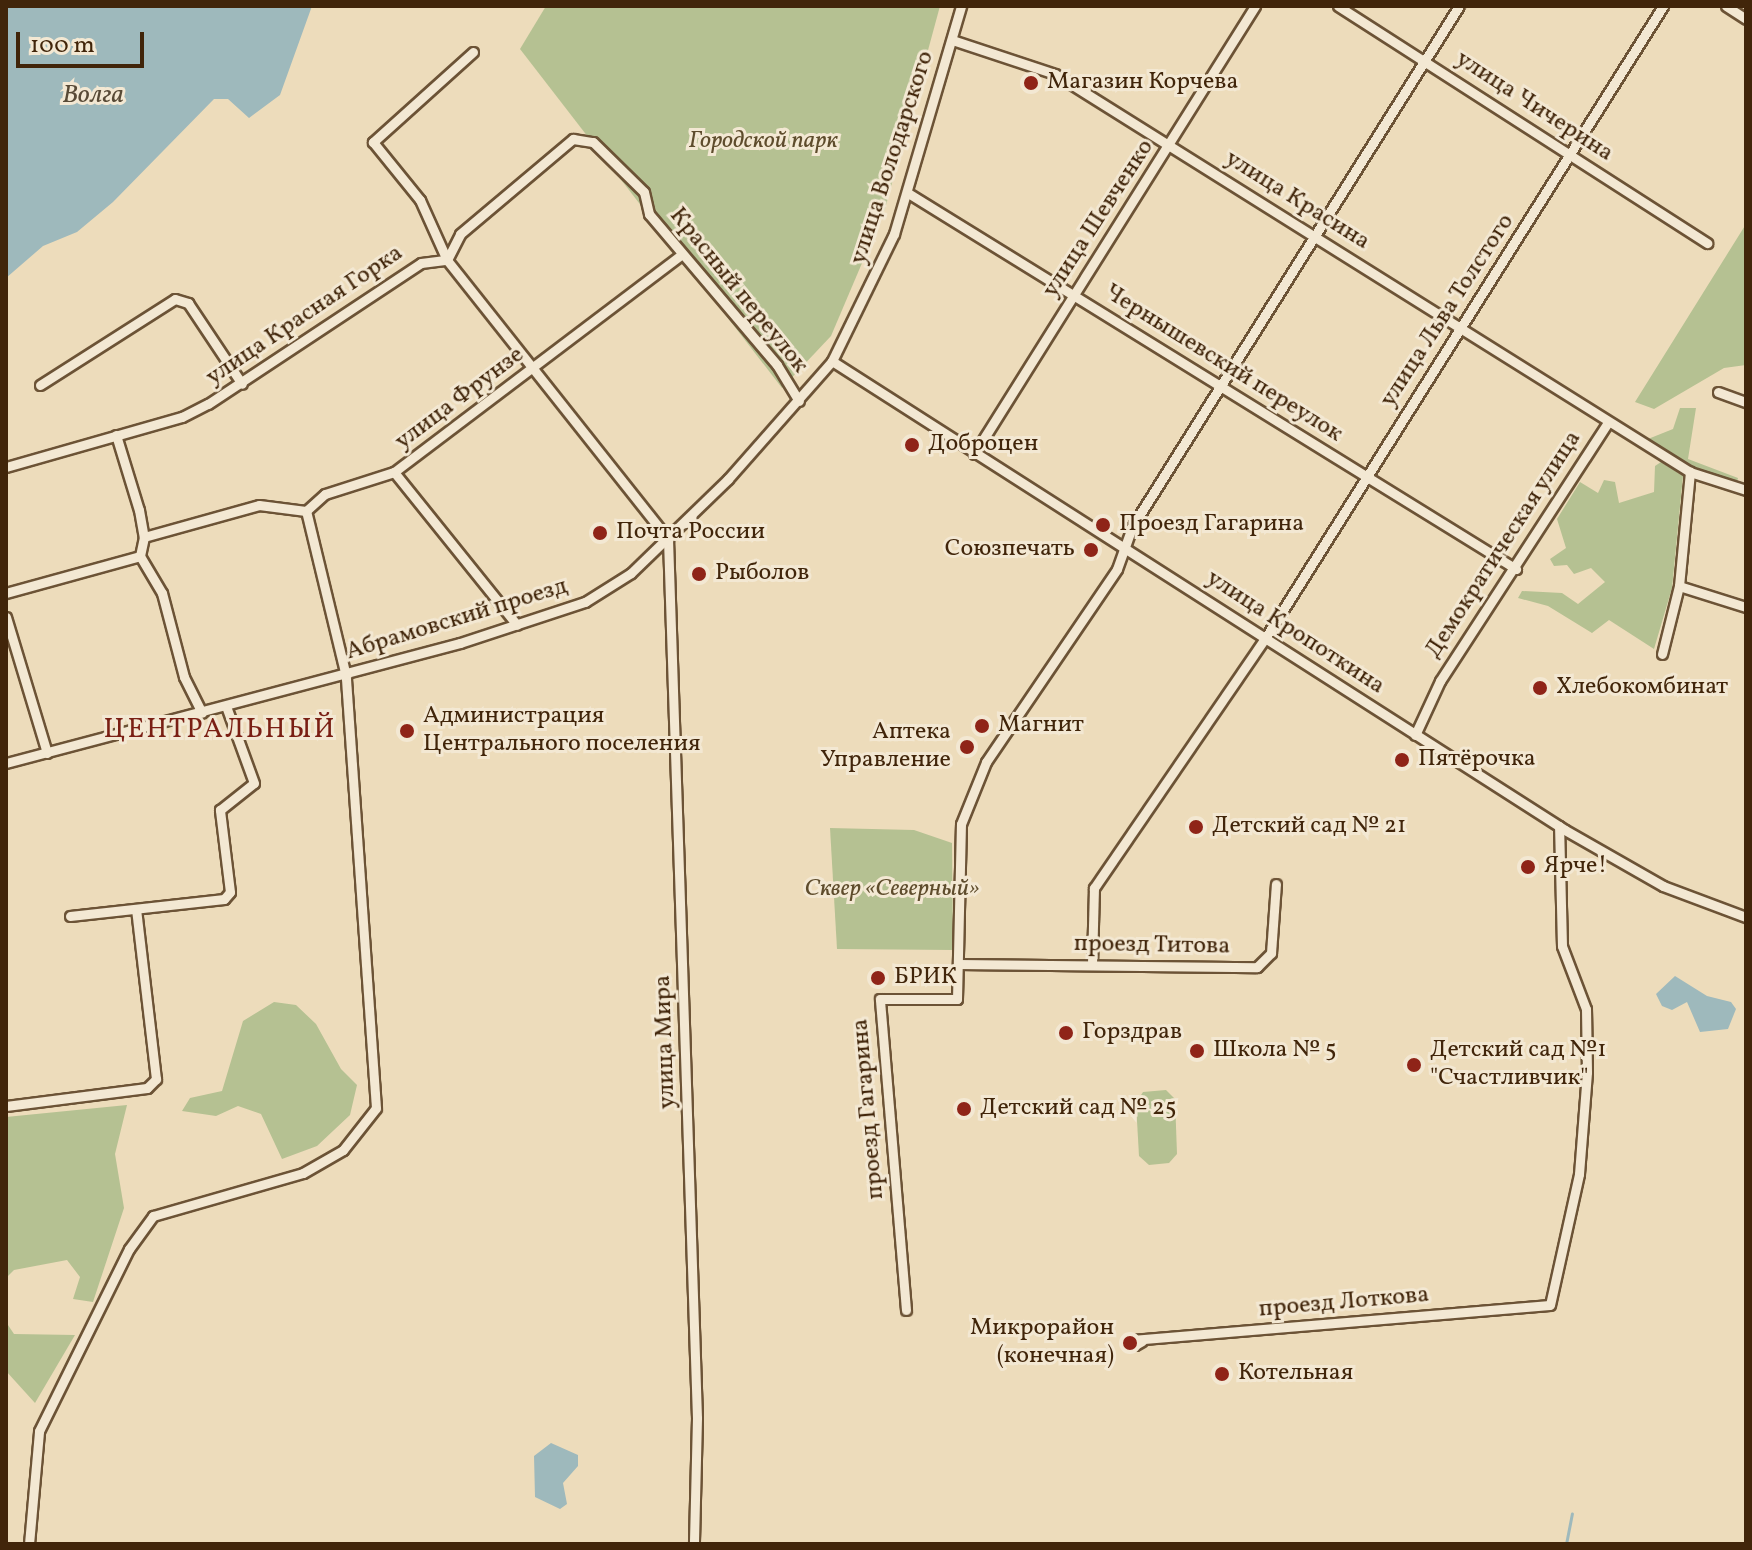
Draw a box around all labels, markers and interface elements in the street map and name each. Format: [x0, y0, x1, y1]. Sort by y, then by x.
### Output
scale bar [20, 16, 148, 66]
text: 100 m [30, 29, 95, 63]
street label: улица Чичерина [1450, 45, 1618, 169]
street label: улица Володарского [845, 48, 941, 268]
place label: Магазин Корчева [1047, 69, 1238, 97]
marker: Магазин Корчева [1022, 74, 1040, 92]
water label: Волга [62, 80, 124, 112]
park label: Городской парк [688, 128, 838, 156]
street label: улица Шевченко [1037, 135, 1161, 303]
street label: улица Красина [1219, 145, 1375, 257]
street label: Красный переулок [662, 202, 814, 380]
street label: улица Льва Толстого [1375, 209, 1521, 413]
street label: улица Красная Горка [201, 239, 409, 393]
street label: Чернышевский переулок [1098, 279, 1348, 449]
street label: улица Фрунзе [390, 341, 530, 457]
street label: Демократическая улица [1420, 426, 1588, 664]
place label: Доброцен [928, 431, 1038, 459]
marker: Доброцен [903, 436, 921, 454]
place label: Проезд Гагарина [1119, 511, 1304, 539]
marker: Проезд Гагарина [1094, 516, 1112, 534]
place label: Почта России [616, 519, 765, 547]
marker: Почта России [591, 524, 609, 542]
place label: Союзпечать [945, 536, 1075, 564]
marker: Союзпечать [1082, 541, 1100, 559]
place label: Рыболов [715, 560, 809, 588]
marker: Рыболов [690, 565, 708, 583]
street label: улица Кропоткина [1200, 565, 1390, 701]
street label: Абрамовский проезд [343, 573, 571, 667]
place label: Хлебокомбинат [1556, 674, 1728, 702]
marker: Хлебокомбинат [1531, 679, 1549, 697]
place label: Администрация Центрального поселения [423, 703, 701, 759]
place label: Магнит [998, 712, 1084, 740]
district label: ЦЕНТРАЛЬНЫЙ [103, 713, 337, 747]
marker: Магнит [973, 717, 991, 735]
place label: Аптека Управление [820, 719, 951, 775]
marker: Администрация Центрального поселения [398, 722, 416, 740]
marker: Аптека Управление [958, 738, 976, 756]
place label: Пятёрочка [1418, 746, 1536, 774]
marker: Пятёрочка [1393, 751, 1411, 769]
place label: Детский сад № 21 [1212, 813, 1406, 841]
marker: Детский сад № 21 [1187, 818, 1205, 836]
place label: Ярче! [1544, 853, 1607, 881]
marker: Ярче! [1519, 858, 1537, 876]
park label: Сквер «Северный» [805, 876, 979, 904]
street label: проезд Титова [1073, 930, 1231, 962]
place label: БРИК [894, 964, 957, 992]
marker: БРИК [869, 969, 887, 987]
street label: улица Мира [649, 974, 683, 1110]
street label: проезд Гагарина [847, 1017, 891, 1201]
place label: Горздрав [1082, 1019, 1182, 1047]
marker: Горздрав [1057, 1024, 1075, 1042]
place label: Школа № 5 [1213, 1037, 1337, 1065]
place label: Детский сад №1 "Счастливчик" [1430, 1037, 1607, 1093]
marker: Школа № 5 [1188, 1042, 1206, 1060]
marker: Детский сад №1 "Счастливчик" [1405, 1056, 1423, 1074]
place label: Детский сад № 25 [980, 1095, 1177, 1123]
marker: Детский сад № 25 [955, 1100, 973, 1118]
street label: проезд Лоткова [1258, 1281, 1430, 1325]
place label: Микрорайон (конечная) [970, 1315, 1114, 1371]
marker: Микрорайон (конечная) [1121, 1334, 1139, 1352]
place label: Котельная [1238, 1360, 1353, 1388]
marker: Котельная [1213, 1365, 1231, 1383]

